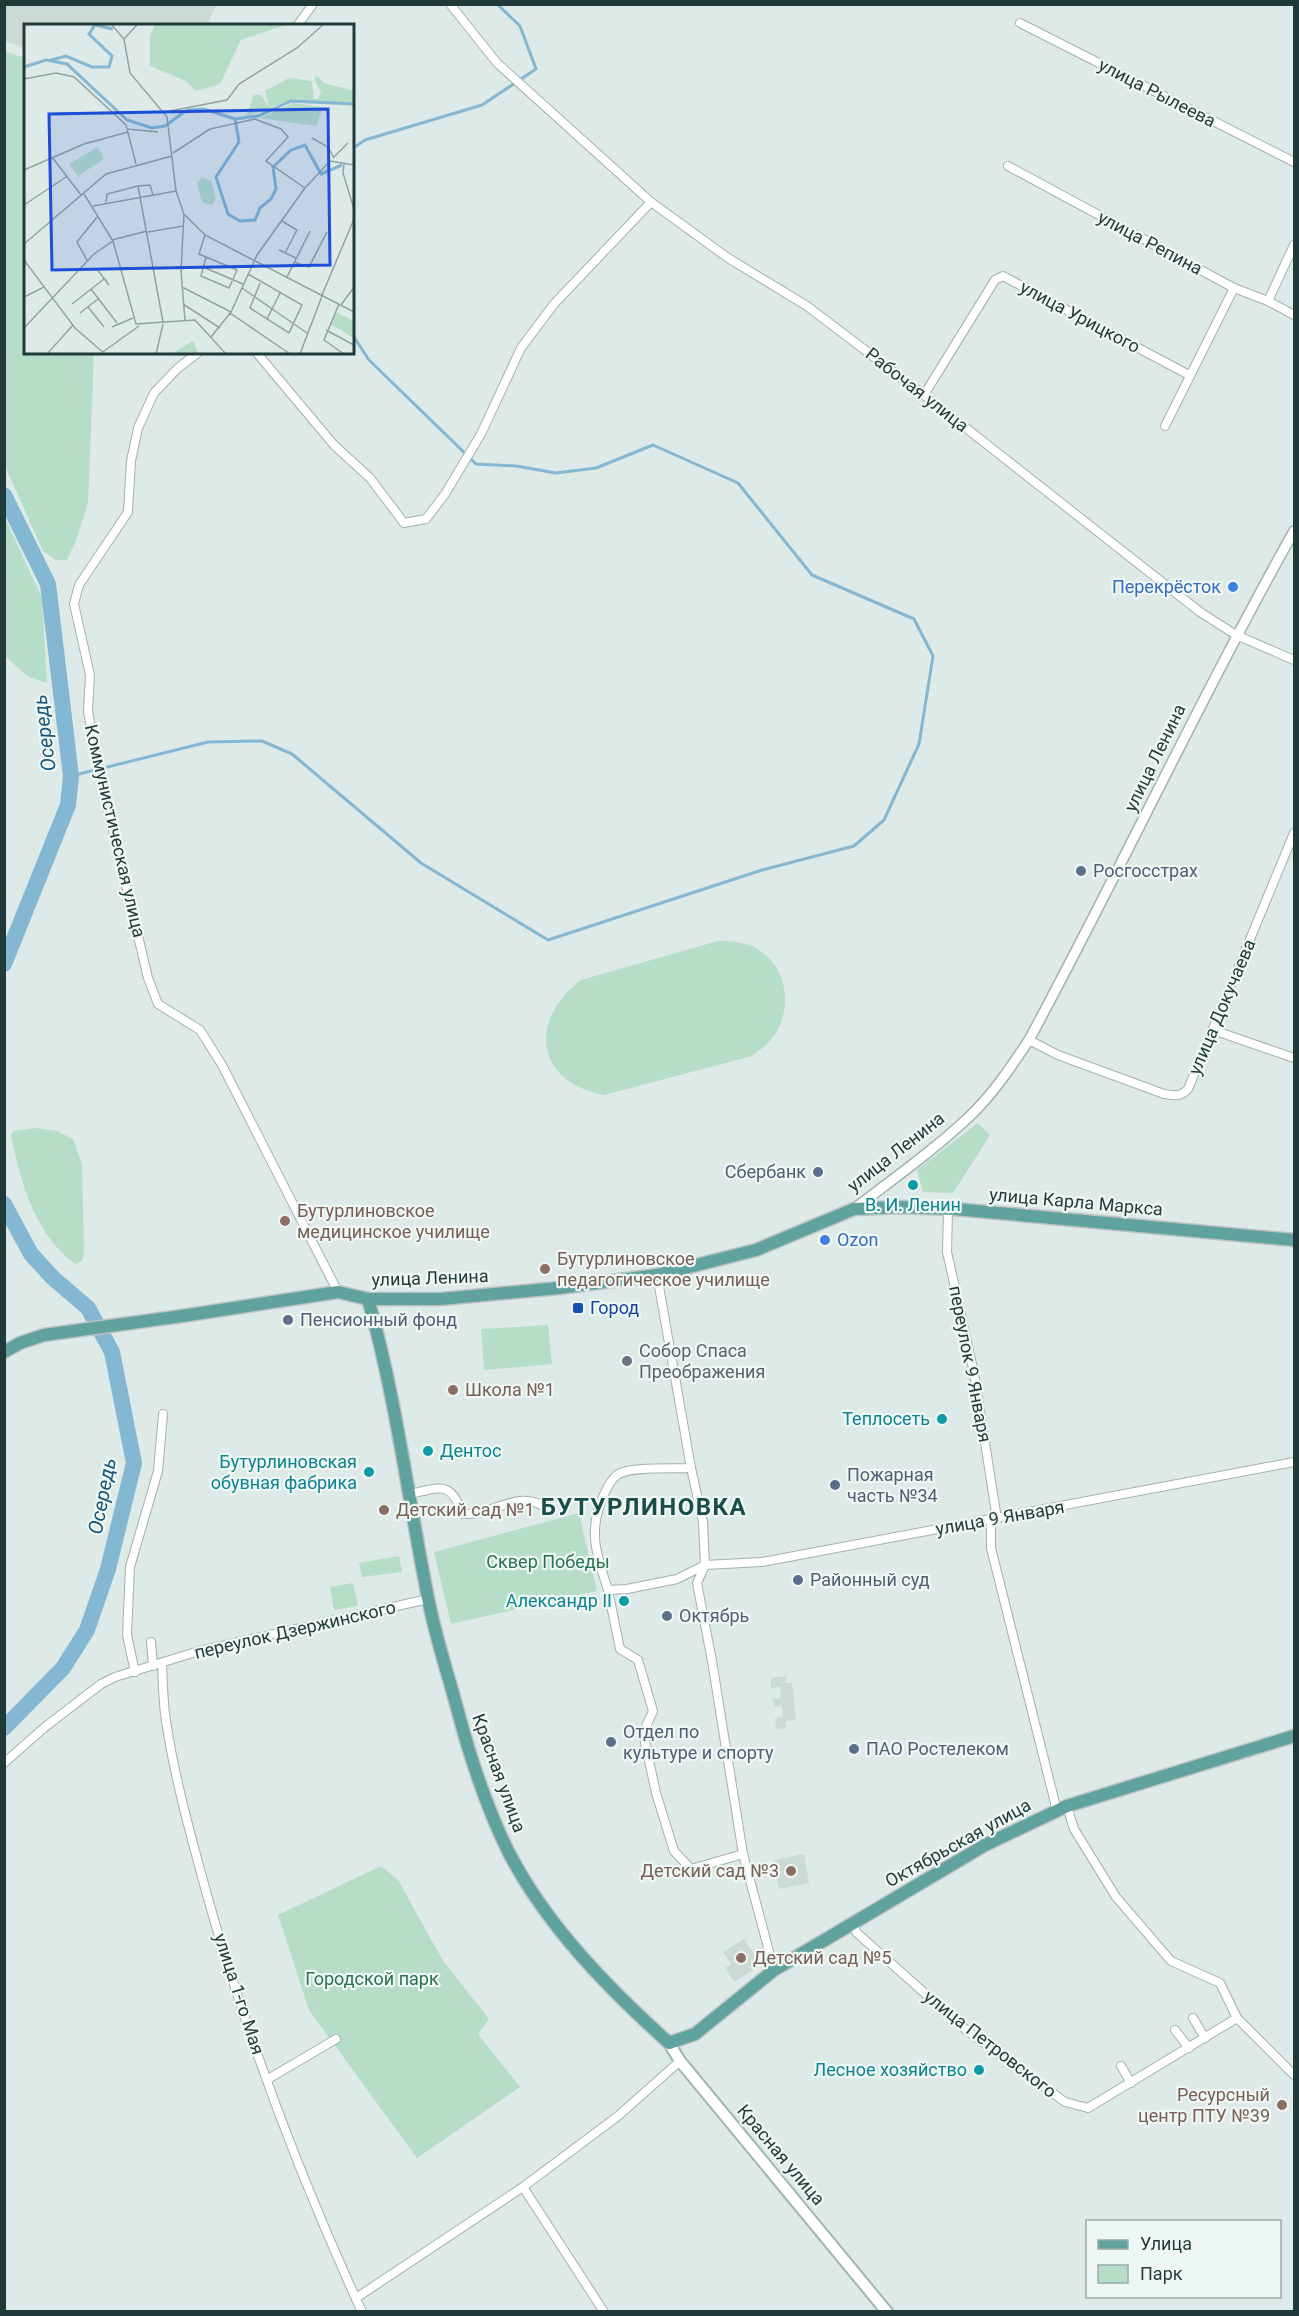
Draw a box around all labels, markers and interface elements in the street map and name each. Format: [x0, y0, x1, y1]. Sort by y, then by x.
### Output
inset map [24, 24, 354, 354]
street label: улица Рылеева [1095, 54, 1219, 131]
street label: улица Репина [1094, 206, 1206, 279]
street label: улица Урицкого [1017, 276, 1144, 357]
street label: Рабочая улица [862, 343, 973, 436]
place label: Перекрёсток [1112, 576, 1221, 597]
marker: Перекрёсток [1226, 580, 1240, 594]
water label: Осередь [27, 693, 61, 773]
street label: улица Ленина [1119, 701, 1190, 815]
street label: Коммунистическая улица [81, 722, 150, 940]
place label: Росгосстрах [1093, 860, 1198, 881]
marker: Росгосстрах [1074, 864, 1088, 878]
street label: улица Докучаева [1184, 936, 1260, 1078]
street label: улица Ленина [843, 1107, 948, 1196]
place label: Сбербанк [725, 1161, 806, 1182]
marker: Сбербанк [811, 1165, 825, 1179]
marker: В. И. Ленин [906, 1178, 920, 1192]
street label: улица Карла Маркса [988, 1183, 1164, 1220]
place label: В. И. Ленин [865, 1194, 961, 1215]
place label: Бутурлиновское медицинское училище [297, 1200, 490, 1242]
marker: Бутурлиновское медицинское училище [278, 1214, 292, 1228]
place label: Ozon [837, 1229, 878, 1250]
marker: Ozon [818, 1233, 832, 1247]
place label: Бутурлиновское педагогическое училище [557, 1248, 770, 1290]
marker: Бутурлиновское педагогическое училище [538, 1262, 552, 1276]
street label: улица Ленина [371, 1265, 489, 1290]
street label: переулок 9 Января [945, 1284, 996, 1444]
place label: Город [590, 1297, 639, 1318]
marker: Город [571, 1301, 585, 1315]
place label: Пенсионный фонд [300, 1309, 457, 1330]
marker: Пенсионный фонд [281, 1313, 295, 1327]
place label: Собор Спаса Преображения [639, 1340, 765, 1382]
marker: Собор Спаса Преображения [620, 1354, 634, 1368]
place label: Школа №1 [465, 1379, 555, 1400]
marker: Школа №1 [446, 1383, 460, 1397]
place label: Теплосеть [842, 1408, 930, 1429]
marker: Теплосеть [935, 1412, 949, 1426]
place label: Дентос [440, 1440, 501, 1461]
marker: Дентос [421, 1444, 435, 1458]
place label: Бутурлиновская обувная фабрика [211, 1451, 357, 1493]
water label: Осередь [83, 1456, 121, 1536]
place label: Пожарная часть №34 [847, 1464, 938, 1506]
marker: Бутурлиновская обувная фабрика [362, 1465, 376, 1479]
marker: Пожарная часть №34 [828, 1478, 842, 1492]
district label: БУТУРЛИНОВКА [541, 1493, 747, 1521]
street label: улица 9 Января [934, 1496, 1066, 1539]
place label: Детский сад №1 [396, 1499, 535, 1520]
marker: Детский сад №1 [377, 1503, 391, 1517]
park label: Сквер Победы [486, 1551, 610, 1572]
place label: Районный суд [810, 1569, 930, 1590]
marker: Районный суд [791, 1573, 805, 1587]
place label: Александр II [506, 1590, 612, 1611]
marker: Александр II [617, 1594, 631, 1608]
street label: переулок Дзержинского [192, 1596, 398, 1663]
place label: Октябрь [679, 1605, 749, 1626]
marker: Октябрь [660, 1609, 674, 1623]
street label: Красная улица [468, 1711, 531, 1835]
place label: Отдел по культуре и спорту [623, 1721, 774, 1763]
marker: Отдел по культуре и спорту [604, 1735, 618, 1749]
place label: ПАО Ростелеком [866, 1738, 1009, 1759]
marker: ПАО Ростелеком [847, 1742, 861, 1756]
street label: Октябрьская улица [881, 1794, 1034, 1891]
place label: Детский сад №3 [641, 1860, 779, 1881]
marker: Детский сад №3 [784, 1864, 798, 1878]
street label: улица 1-го Мая [210, 1930, 269, 2057]
place label: Детский сад №5 [753, 1947, 892, 1968]
marker: Детский сад №5 [734, 1951, 748, 1965]
park label: Городской парк [305, 1968, 439, 1989]
street label: улица Петровского [920, 1985, 1061, 2102]
place label: Лесное хозяйство [814, 2059, 967, 2080]
marker: Лесное хозяйство [972, 2063, 986, 2077]
place label: Ресурсный центр ПТУ №39 [1138, 2084, 1270, 2126]
marker: Ресурсный центр ПТУ №39 [1275, 2098, 1289, 2112]
street label: Красная улица [733, 2100, 829, 2209]
legend [1086, 2220, 1281, 2298]
text: Улица [1140, 2233, 1192, 2254]
text: Парк [1140, 2263, 1183, 2284]

